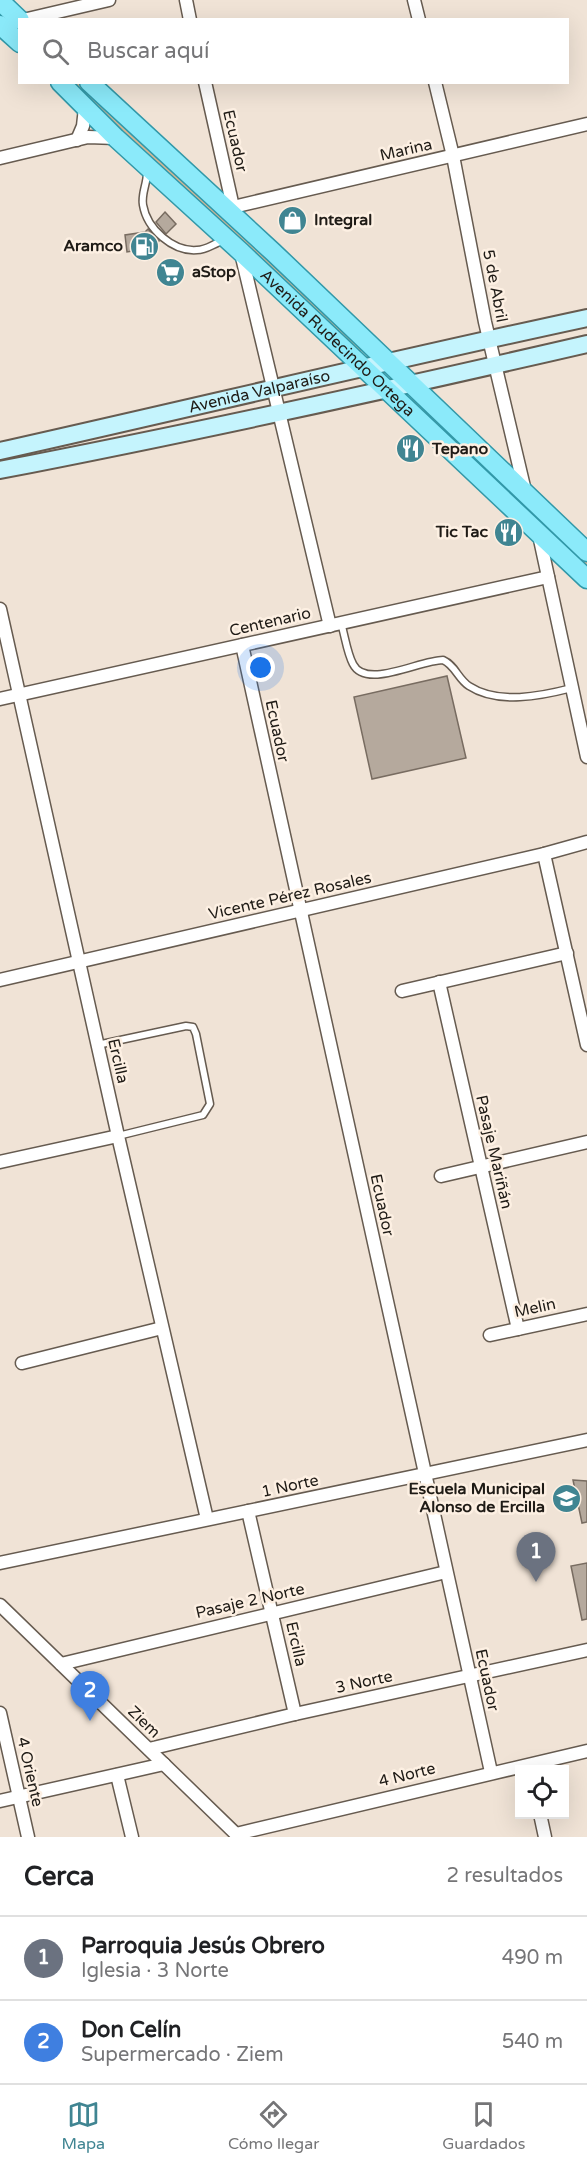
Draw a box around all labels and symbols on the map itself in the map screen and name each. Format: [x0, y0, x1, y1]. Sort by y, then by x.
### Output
street label: Ecuador [218, 108, 252, 175]
street label: Marina [378, 134, 434, 166]
shop icon: Integral [277, 204, 309, 236]
place label: Integral [314, 210, 372, 230]
fuel station icon: Aramco [128, 230, 160, 262]
place label: Aramco [63, 236, 123, 256]
street label: 5 de Abril [478, 248, 512, 324]
supermarket icon: aStop [155, 256, 187, 288]
place label: aStop [192, 262, 236, 282]
street label: Avenida Rudecindo Ortega [256, 265, 419, 421]
street label: Avenida Valparaíso [187, 366, 332, 418]
restaurant icon: Tepano [395, 433, 427, 465]
place label: Tepano [431, 439, 489, 459]
restaurant icon: Tic Tac [493, 516, 525, 548]
place label: Tic Tac [435, 522, 488, 542]
street label: Centenario [227, 603, 313, 641]
your location [246, 653, 275, 682]
street label: Ecuador [261, 698, 294, 765]
street label: Vicente Pérez Rosales [207, 868, 373, 924]
street label: Ercilla [103, 1037, 133, 1085]
street label: Pasaje Mariñán [471, 1093, 517, 1211]
street label: Ecuador [366, 1172, 399, 1239]
street label: Melin [512, 1294, 558, 1322]
street label: 1 Norte [260, 1470, 320, 1502]
place label: Escuela Municipal Alonso de Ercilla [408, 1479, 545, 1517]
school or university icon: Escuela Municipal Alonso de Ercilla [550, 1482, 582, 1514]
pin: 1 [516, 1532, 556, 1582]
street label: Pasaje 2 Norte [194, 1579, 306, 1623]
street label: Ercilla [281, 1620, 311, 1668]
street label: Ecuador [471, 1647, 504, 1714]
street label: 3 Norte [334, 1666, 394, 1698]
pin: 2 [70, 1672, 110, 1721]
street label: Ziem [123, 1702, 165, 1742]
street label: 4 Oriente [12, 1735, 48, 1809]
street label: 4 Norte [377, 1758, 437, 1792]

